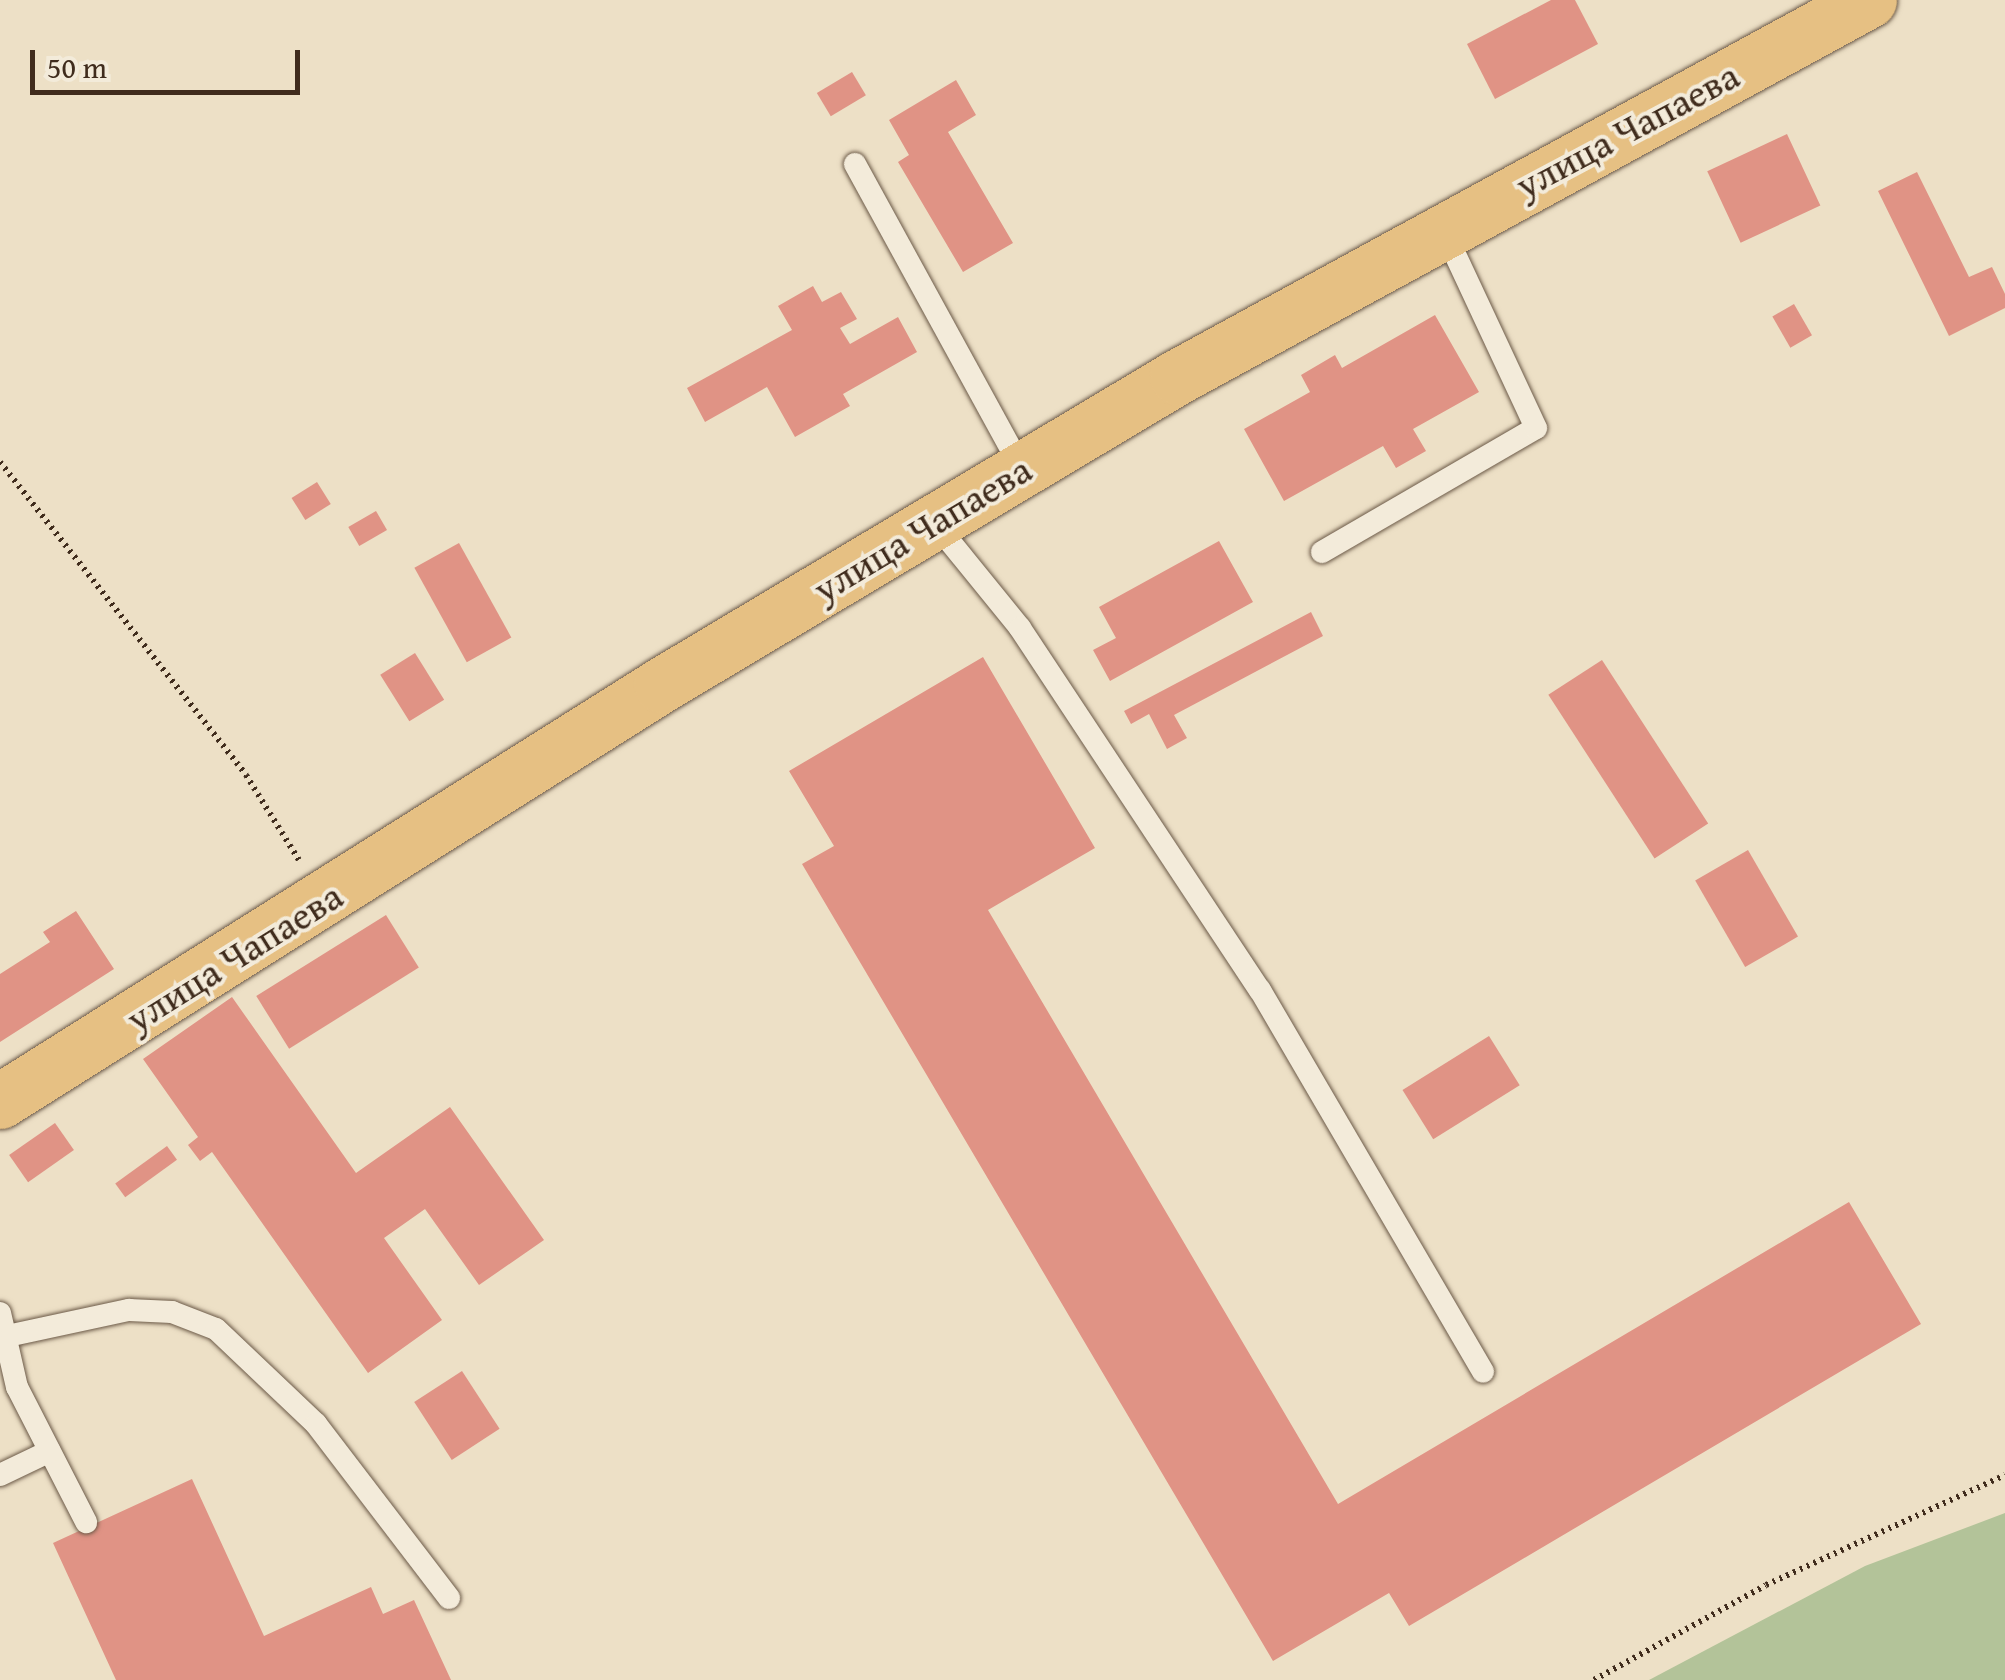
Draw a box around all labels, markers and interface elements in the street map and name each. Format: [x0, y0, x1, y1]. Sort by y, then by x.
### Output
scale bar [35, 30, 305, 92]
text: 50 m [47, 45, 107, 89]
street label: улица Чапаева [1508, 52, 1746, 208]
street label: улица Чапаева [805, 446, 1039, 612]
street label: улица Чапаева [118, 872, 350, 1042]

